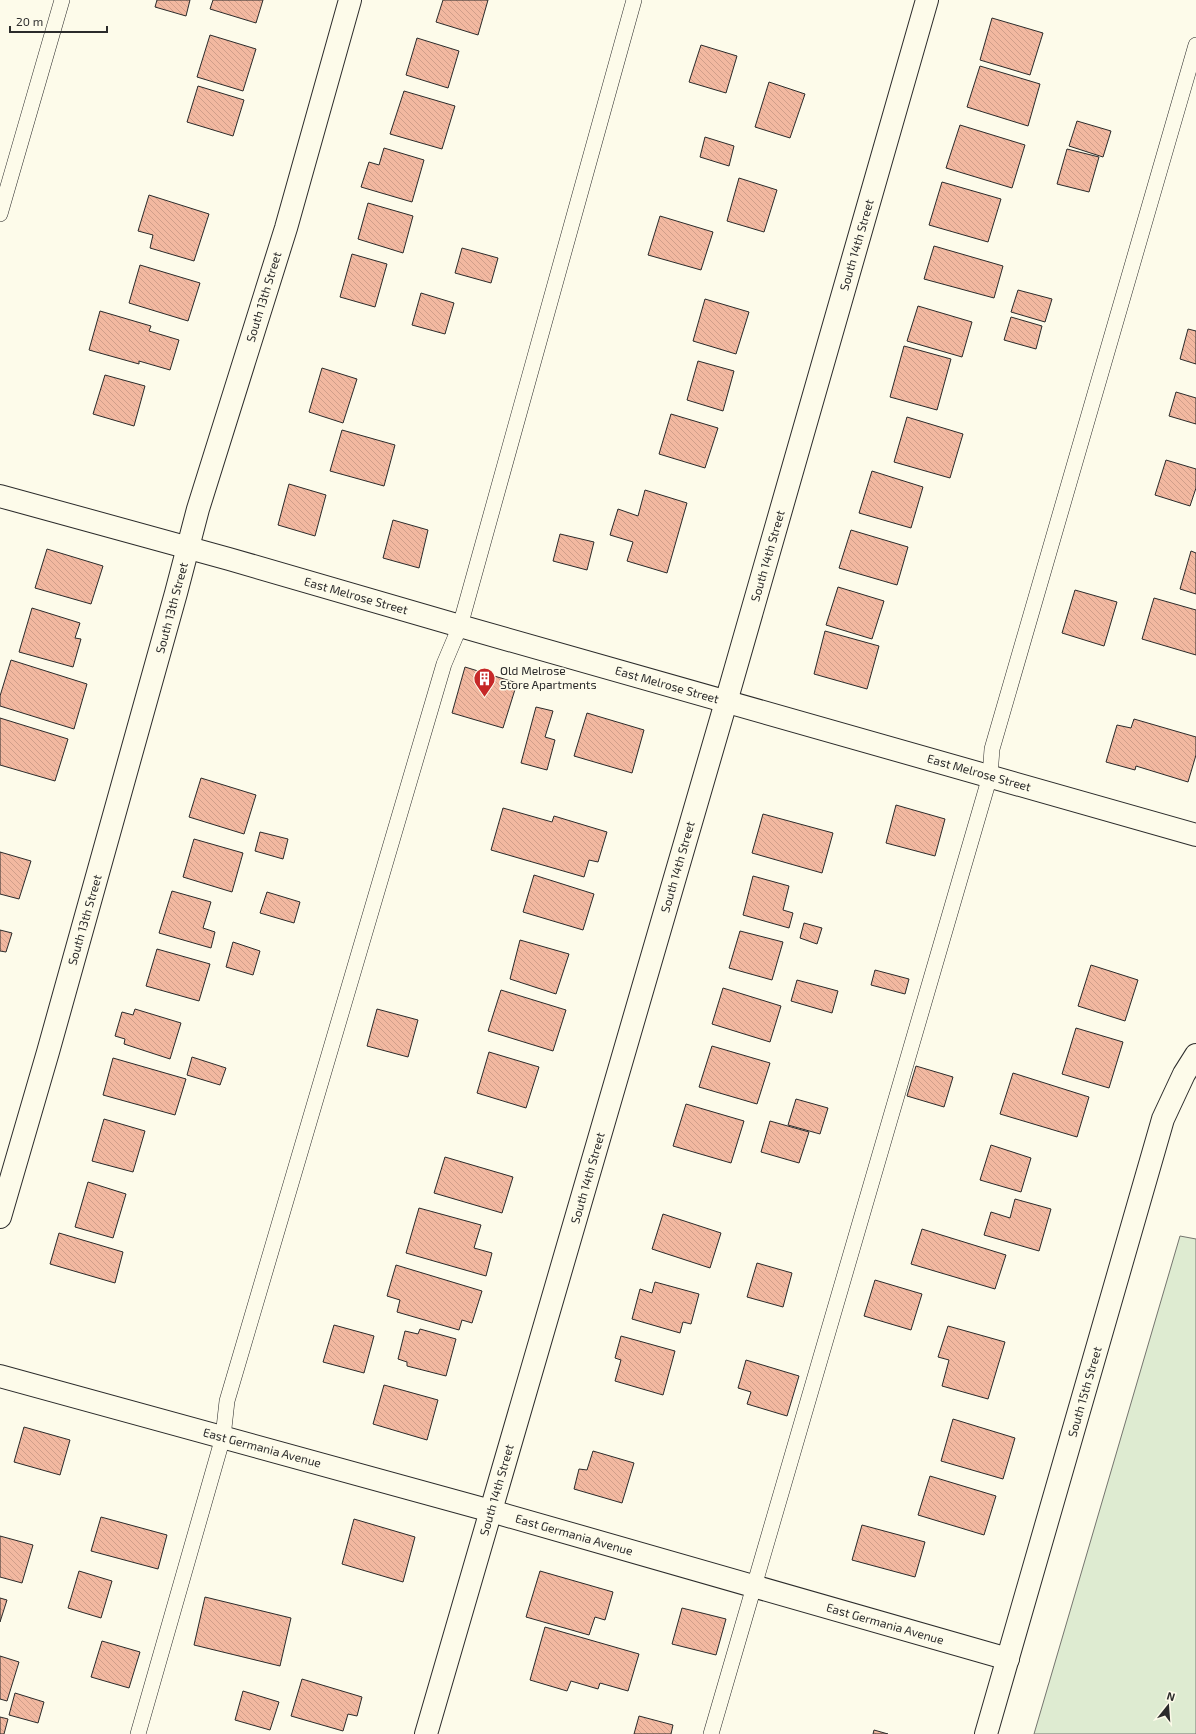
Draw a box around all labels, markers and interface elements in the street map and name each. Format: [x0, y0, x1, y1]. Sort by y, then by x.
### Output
scale bar [10, 8, 107, 34]
text: 20 m [16, 14, 43, 28]
street label: South 14th Street [836, 197, 876, 292]
street label: South 13th Street [243, 249, 284, 344]
street label: South 14th Street [747, 508, 787, 603]
street label: South 13th Street [152, 560, 190, 655]
street label: East Melrose Street [303, 574, 410, 617]
place label: Old Melrose Store Apartments [500, 663, 597, 691]
street label: East Melrose Street [614, 663, 721, 706]
building icon: Old Melrose Store Apartments [471, 665, 497, 698]
street label: East Melrose Street [926, 751, 1033, 794]
street label: South 14th Street [657, 819, 697, 914]
street label: South 13th Street [64, 872, 104, 967]
street label: South 14th Street [567, 1130, 607, 1225]
street label: South 15th Street [1064, 1345, 1104, 1439]
street label: East Germania Avenue [202, 1425, 323, 1470]
street label: South 14th Street [476, 1442, 516, 1537]
street label: East Germania Avenue [514, 1511, 635, 1558]
street label: East Germania Avenue [825, 1600, 946, 1647]
north arrow [1148, 1686, 1188, 1726]
text: N [1165, 1689, 1177, 1703]

